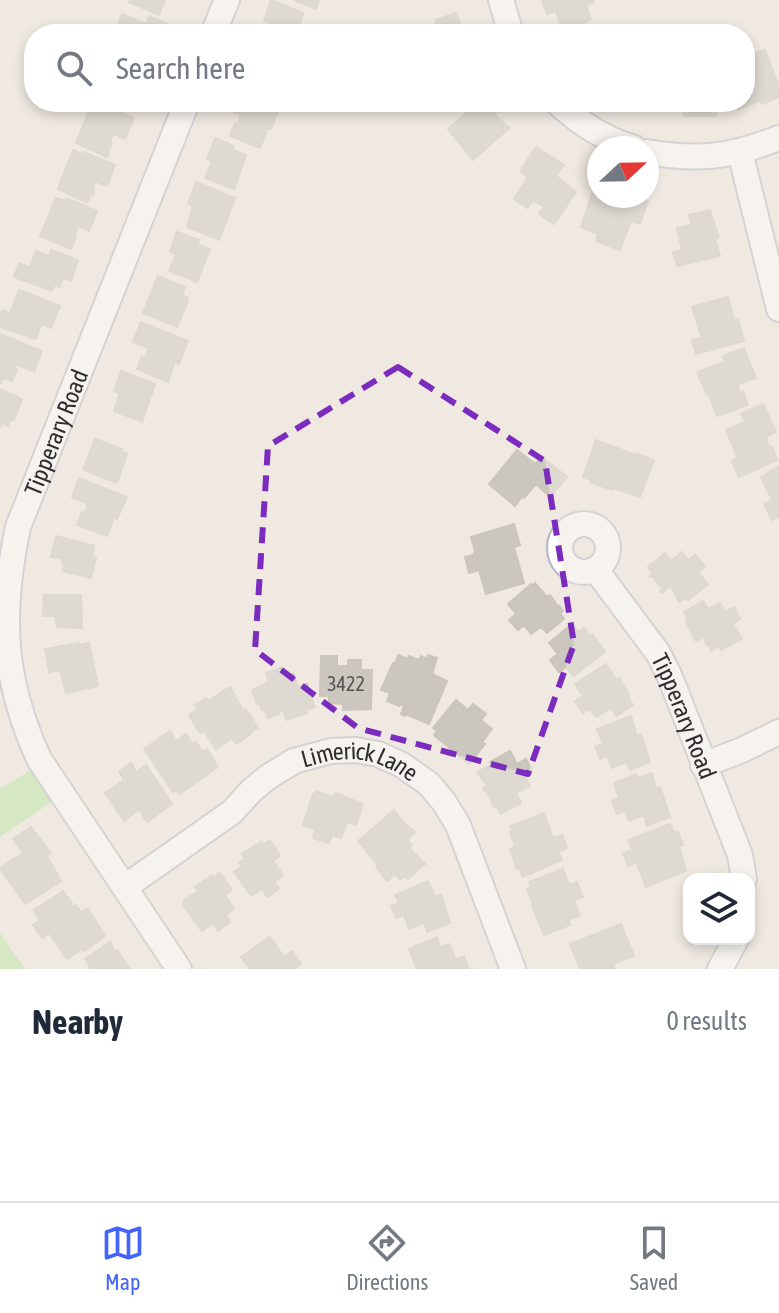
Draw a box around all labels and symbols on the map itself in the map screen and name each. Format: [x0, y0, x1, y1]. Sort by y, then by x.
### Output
north arrow [587, 136, 659, 208]
street label: Tipperary Road [19, 365, 93, 499]
street label: Tipperary Road [647, 649, 722, 783]
house number: 3422 [327, 672, 365, 695]
street label: Limerick Lane [298, 737, 424, 786]

